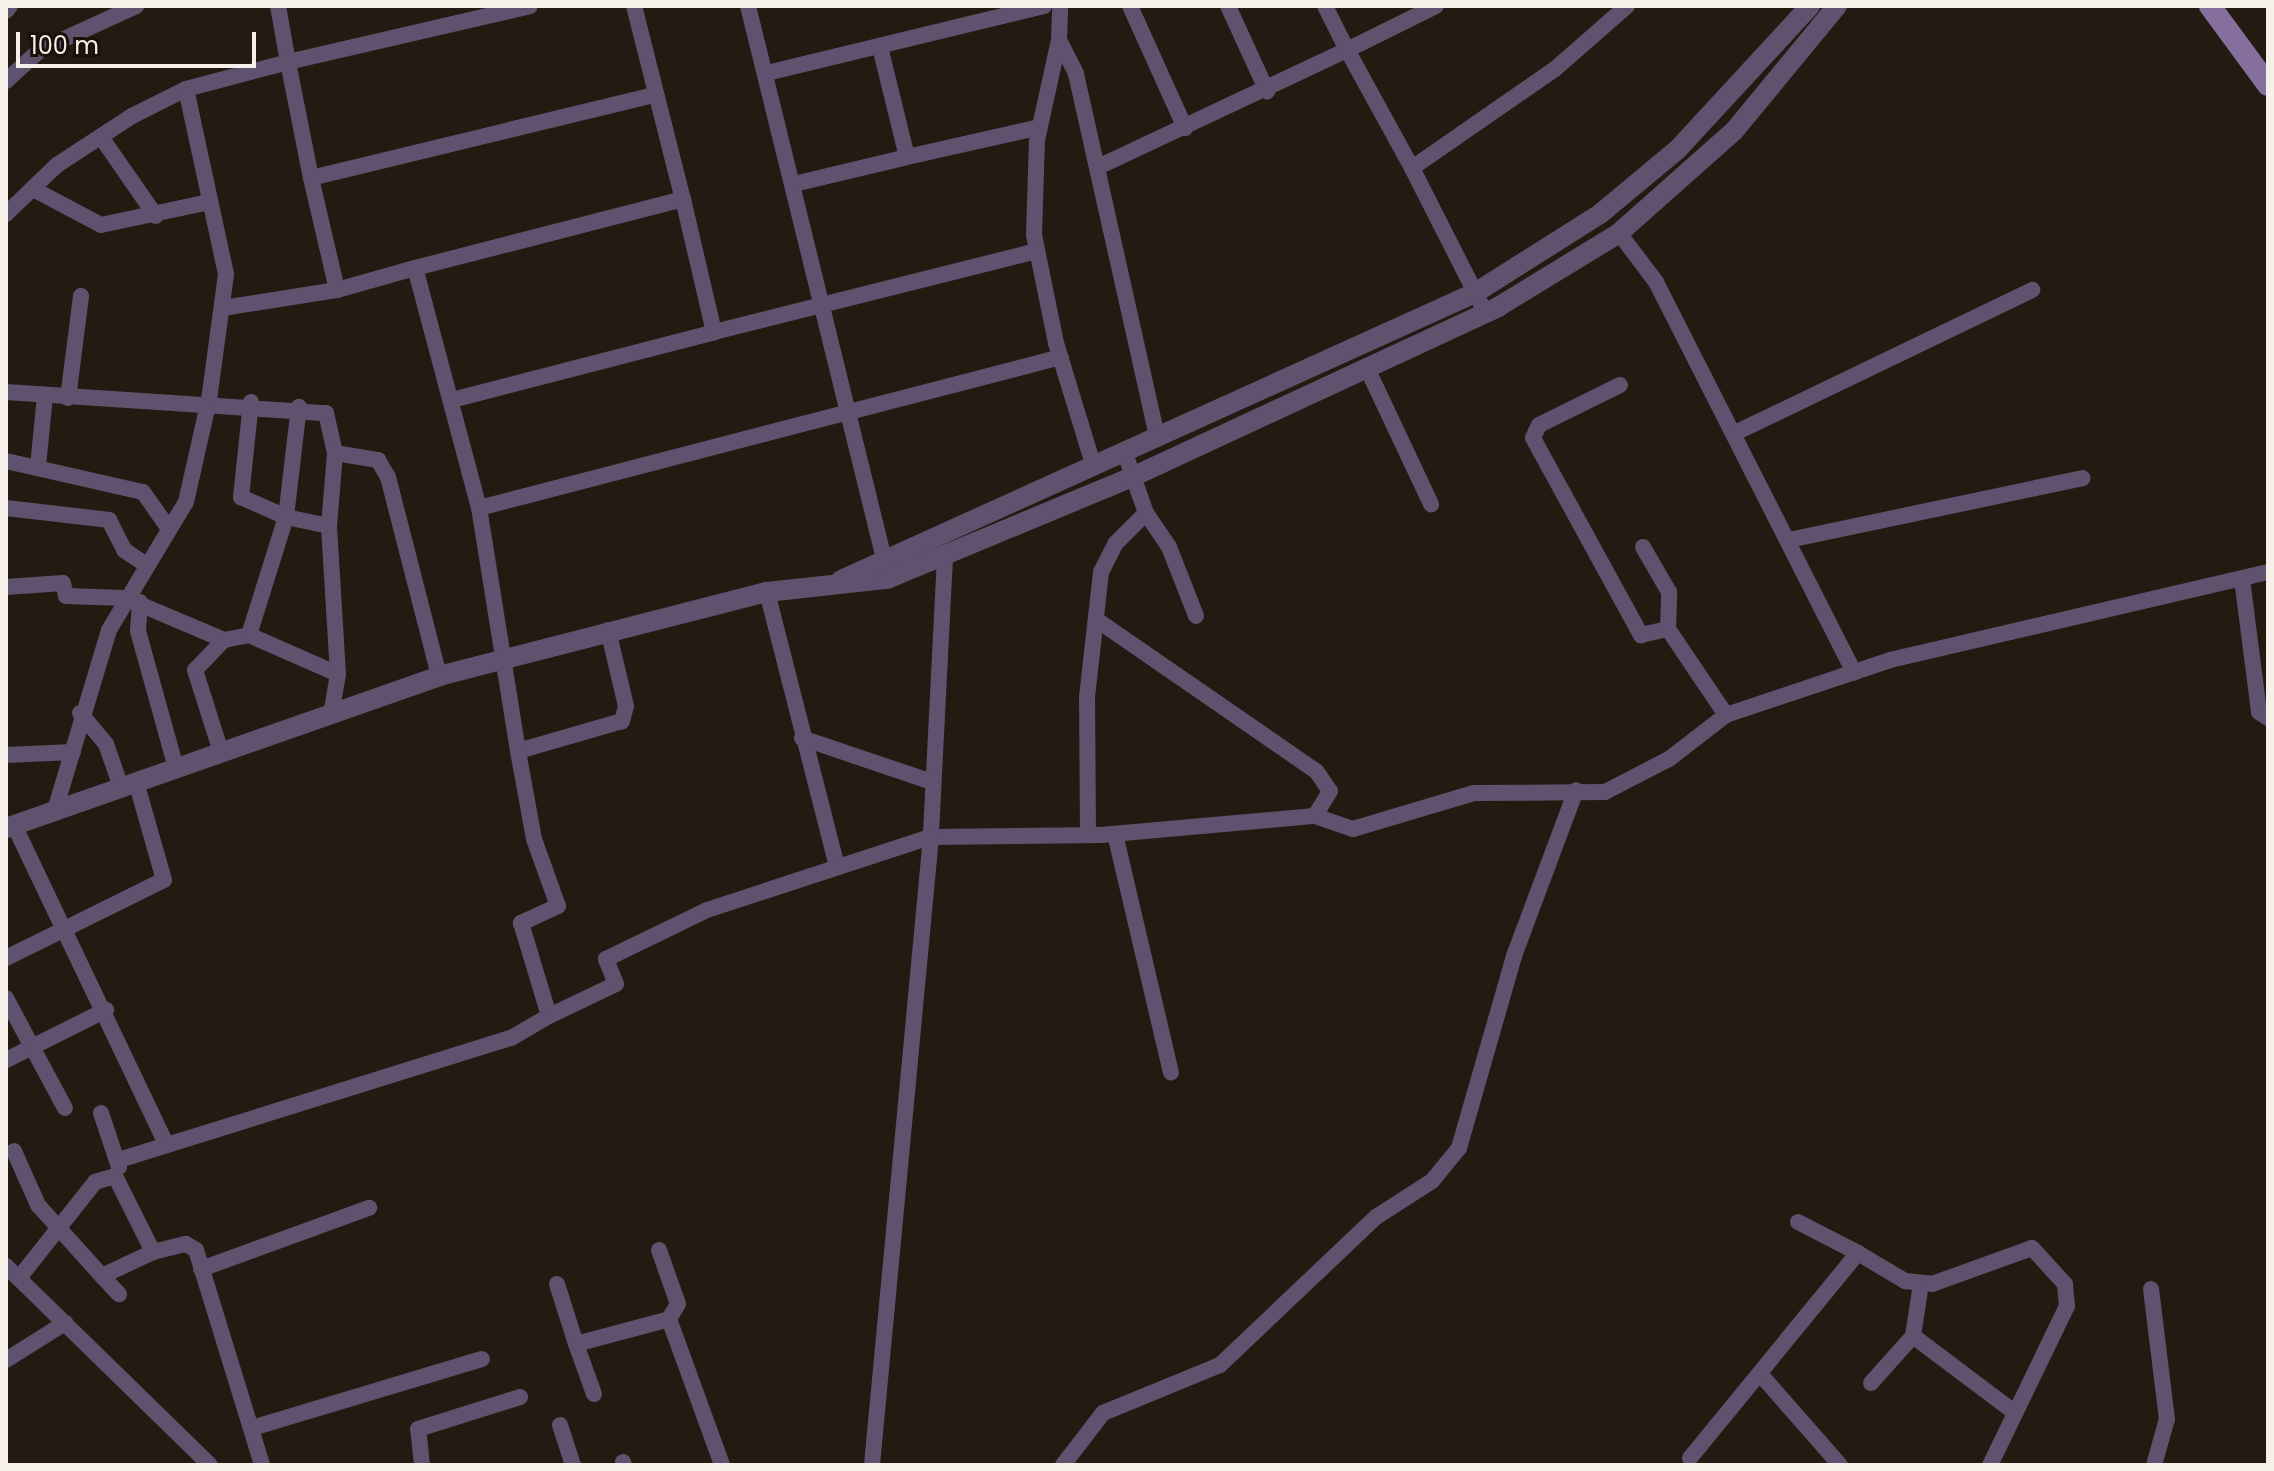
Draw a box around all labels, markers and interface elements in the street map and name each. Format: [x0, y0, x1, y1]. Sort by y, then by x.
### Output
scale bar [20, 16, 260, 66]
text: 100 m [30, 29, 99, 62]

